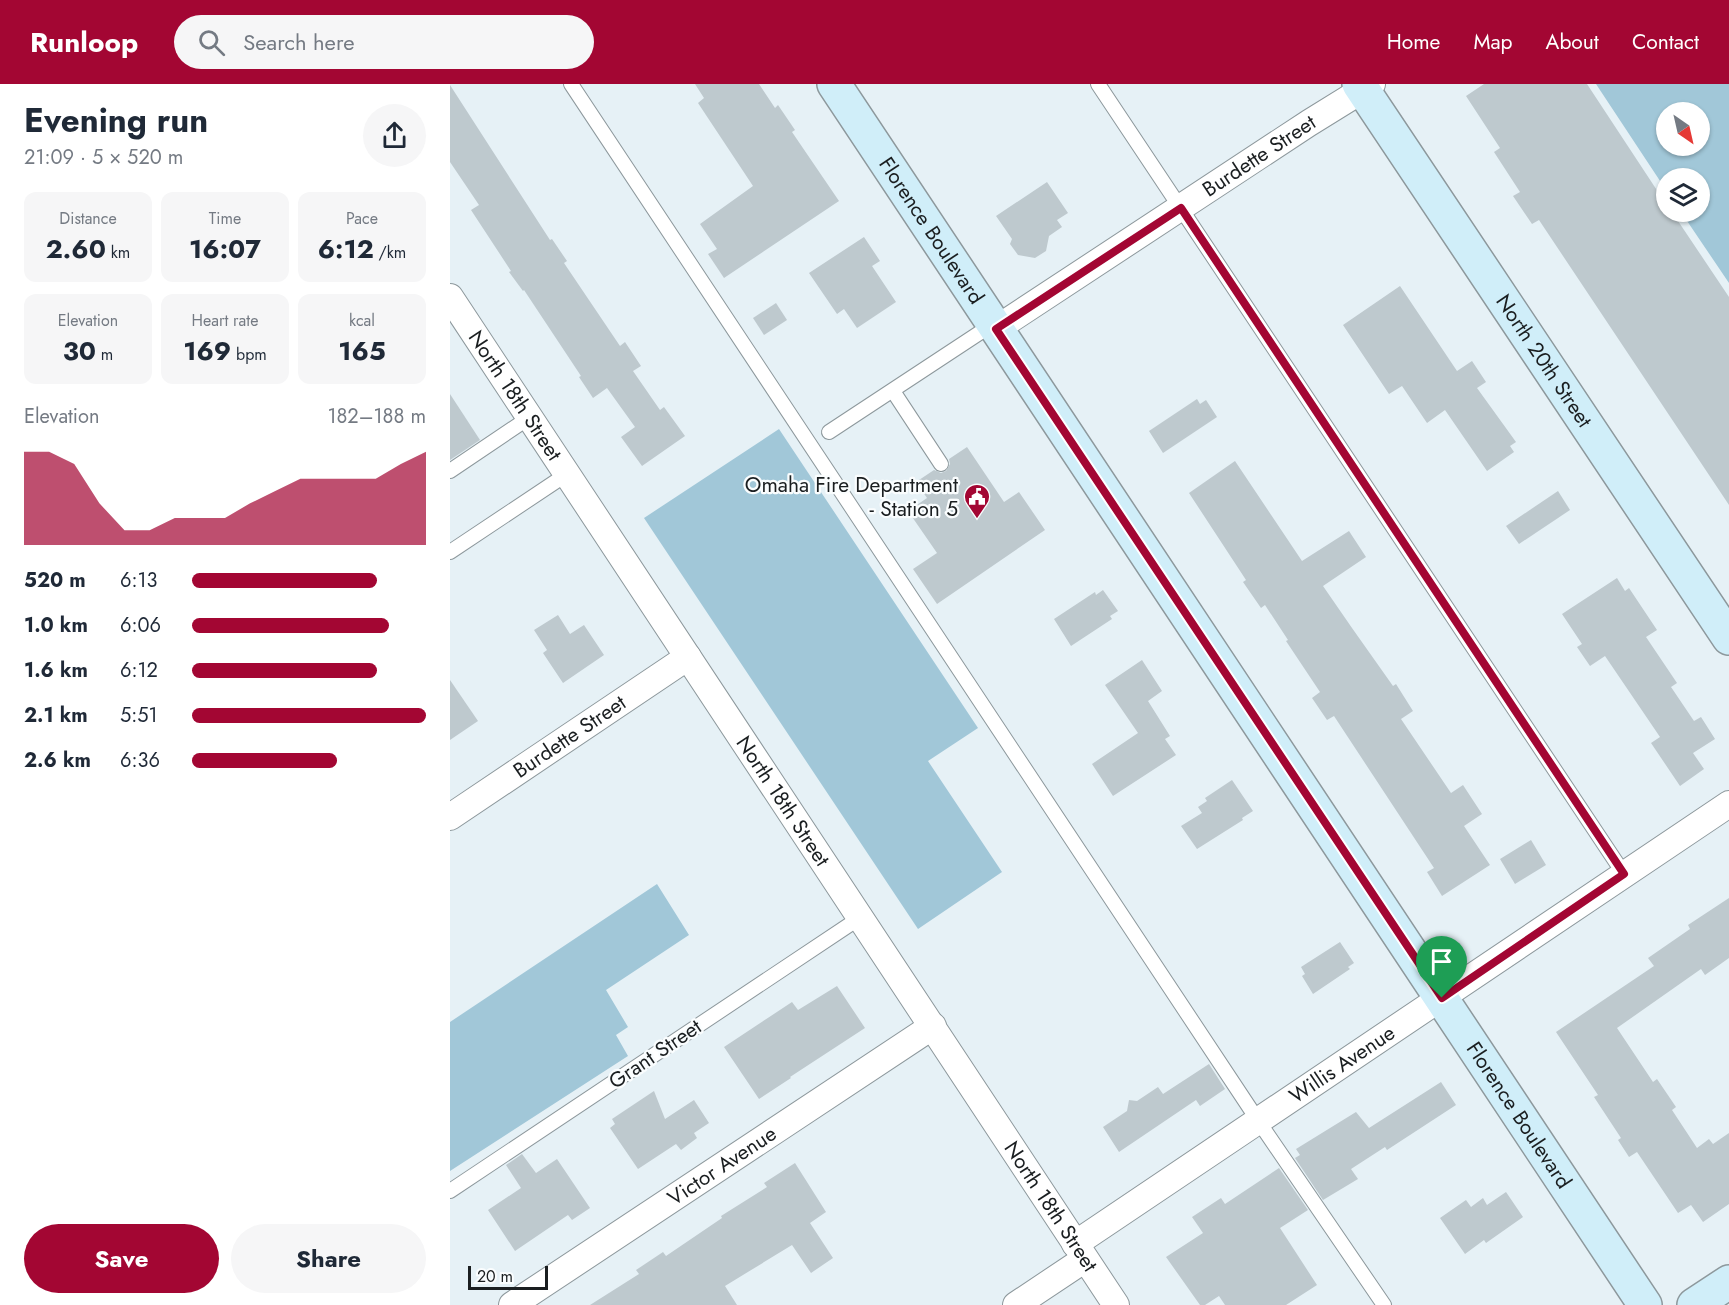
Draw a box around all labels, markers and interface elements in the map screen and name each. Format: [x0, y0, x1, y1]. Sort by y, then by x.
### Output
search box [174, 15, 594, 69]
text: Runloop [30, 22, 138, 63]
icon: search [195, 26, 228, 59]
text: Search here [243, 26, 354, 58]
text: Home [1387, 27, 1440, 57]
text: Map [1473, 27, 1513, 57]
text: About [1546, 27, 1599, 57]
text: Contact [1632, 27, 1699, 57]
text: Evening run [24, 97, 208, 144]
north arrow [1656, 102, 1710, 156]
map controls [1656, 102, 1710, 222]
button: share [363, 104, 426, 167]
street label: Burdette Street [1197, 107, 1321, 204]
text: 21:09 · 5 × 520 m [24, 143, 183, 172]
street label: Florence Boulevard [872, 151, 991, 310]
button: layers [1656, 168, 1710, 222]
text: Distance [59, 207, 117, 230]
text: Time [209, 207, 241, 230]
text: Pace [346, 207, 378, 230]
text: 2.60 [46, 230, 106, 268]
text: 16:07 [189, 230, 261, 268]
text: 6:12 [318, 230, 374, 268]
text: km [106, 241, 130, 264]
text: /km [374, 241, 406, 264]
street label: North 20th Street [1489, 288, 1599, 433]
text: Elevation [58, 309, 118, 332]
text: Heart rate [192, 309, 258, 332]
text: kcal [349, 309, 375, 332]
street label: North 18th Street [461, 324, 569, 467]
text: 30 [63, 332, 96, 370]
text: 169 [183, 332, 231, 370]
text: 165 [338, 332, 386, 370]
text: m [96, 343, 113, 366]
text: bpm [231, 343, 267, 366]
text: Elevation [24, 402, 99, 431]
text: 182–188 m [327, 402, 426, 431]
place label: Omaha Fire Department - Station 5 [745, 470, 958, 524]
public building icon: Omaha Fire Department - Station 5 [962, 482, 992, 520]
text: 520 m [24, 566, 86, 595]
text: 6:13 [120, 566, 157, 595]
text: 1.0 km [24, 611, 88, 640]
text: 6:06 [120, 611, 161, 640]
text: 1.6 km [24, 656, 88, 685]
text: 6:12 [120, 656, 158, 685]
street label: Burdette Street [507, 688, 632, 785]
text: 2.1 km [24, 701, 88, 730]
text: 5:51 [120, 701, 158, 730]
street label: North 18th Street [729, 730, 837, 872]
text: 2.6 km [24, 746, 91, 775]
text: 6:36 [120, 746, 160, 775]
pin [1416, 936, 1467, 998]
icon: arrive [1425, 945, 1458, 978]
street label: Grant Street [603, 1012, 707, 1096]
street label: Willis Avenue [1283, 1018, 1401, 1111]
street label: Florence Boulevard [1459, 1036, 1579, 1195]
street label: Victor Avenue [662, 1119, 783, 1213]
street label: North 18th Street [997, 1135, 1105, 1278]
button: Save [24, 1224, 219, 1293]
button: Share [231, 1224, 426, 1293]
scale bar [468, 1263, 548, 1290]
text: 20 m [477, 1265, 513, 1288]

